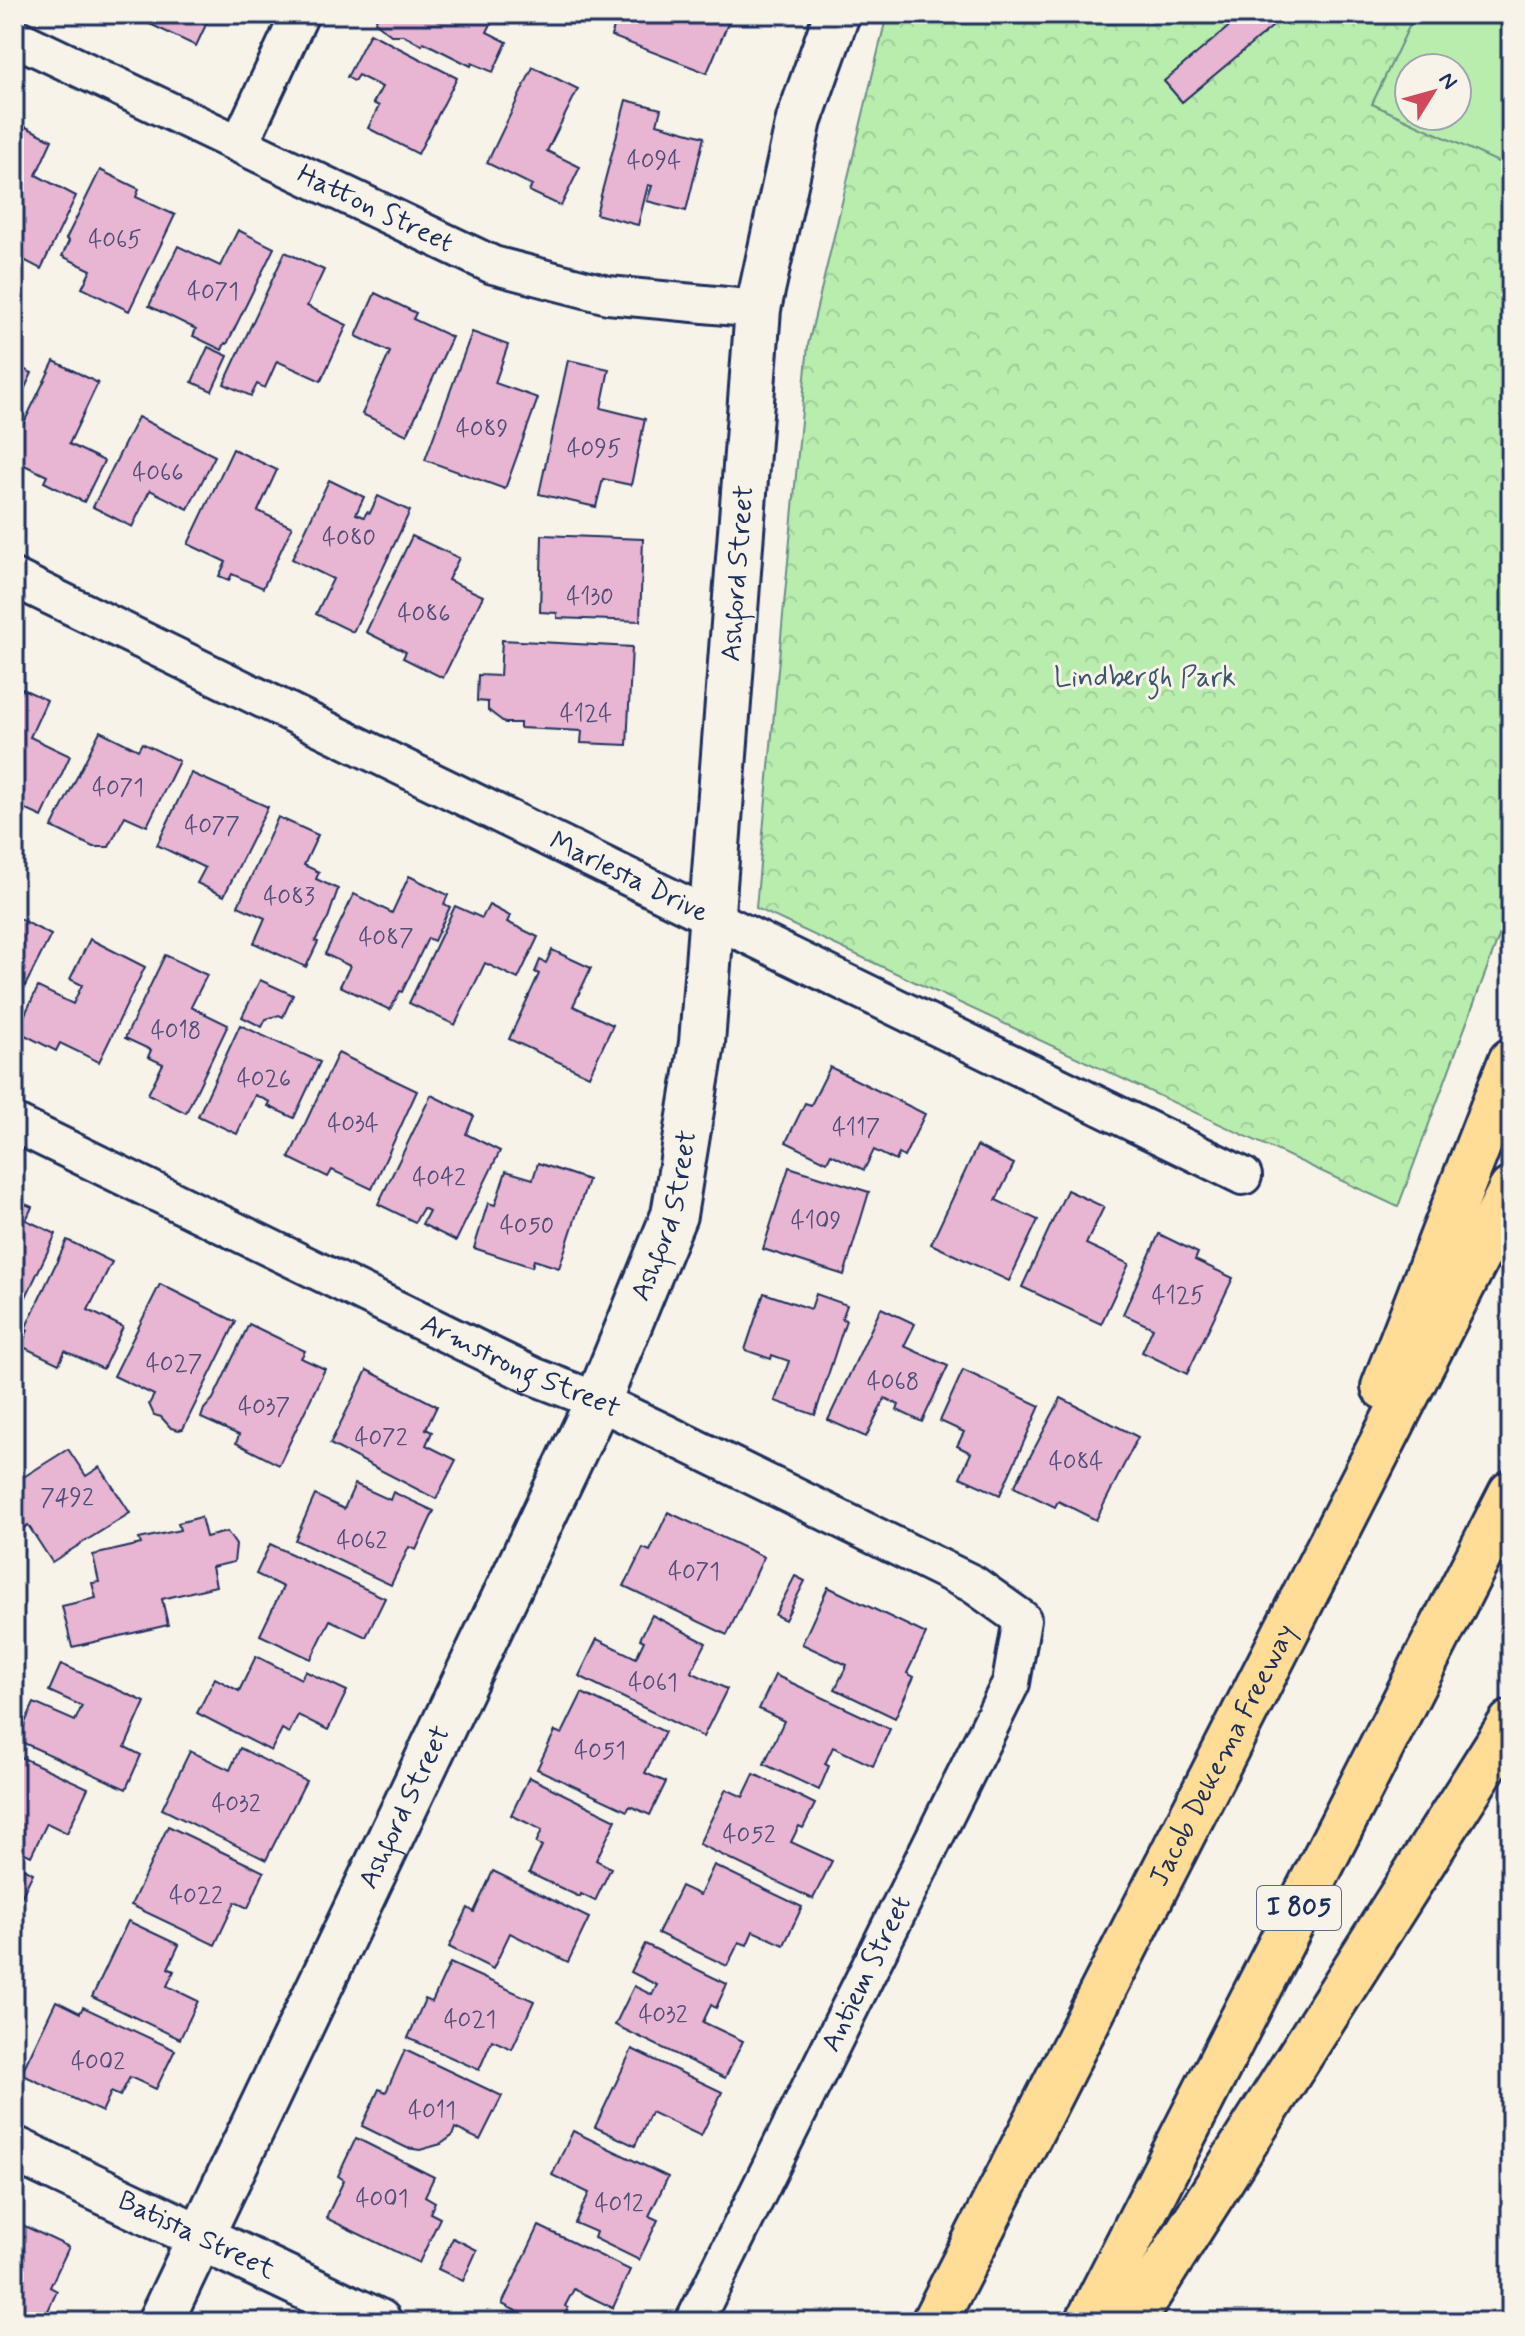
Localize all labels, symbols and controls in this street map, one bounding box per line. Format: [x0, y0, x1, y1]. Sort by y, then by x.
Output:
north arrow [1393, 52, 1473, 132]
text: N [1432, 67, 1463, 95]
house number: 4094 [627, 146, 681, 177]
street label: Hatton Street [291, 156, 459, 262]
house number: 4065 [88, 225, 142, 256]
house number: 4071 [187, 277, 239, 308]
house number: 4089 [456, 414, 508, 445]
house number: 4095 [567, 434, 621, 465]
house number: 4066 [132, 458, 184, 489]
street label: Ashford Street [713, 484, 763, 663]
house number: 4080 [322, 523, 376, 554]
house number: 4130 [566, 582, 614, 613]
house number: 4086 [398, 599, 450, 630]
park label: Lindbergh Park [1054, 660, 1236, 700]
house number: 4124 [560, 699, 612, 730]
house number: 4071 [92, 773, 144, 804]
house number: 4077 [184, 811, 240, 842]
street label: Marlesta Drive [543, 823, 715, 932]
house number: 4083 [263, 882, 315, 913]
house number: 4087 [358, 923, 414, 954]
house number: 4018 [151, 1016, 201, 1047]
house number: 4026 [237, 1064, 291, 1095]
house number: 4034 [327, 1109, 379, 1140]
house number: 4117 [832, 1113, 880, 1144]
street label: Ashford Street [622, 1127, 706, 1307]
house number: 4042 [412, 1163, 466, 1194]
house number: 4109 [791, 1206, 841, 1237]
house number: 4050 [500, 1211, 554, 1242]
house number: 4125 [1152, 1281, 1205, 1312]
street label: Armstrong Street [414, 1306, 626, 1427]
house number: 4027 [146, 1349, 202, 1380]
house number: 4068 [867, 1367, 919, 1398]
house number: 4037 [238, 1392, 290, 1423]
house number: 4072 [355, 1423, 408, 1454]
house number: 4084 [1049, 1447, 1103, 1478]
house number: 7492 [40, 1483, 94, 1514]
house number: 4062 [337, 1526, 388, 1557]
house number: 4071 [668, 1557, 720, 1588]
street label: Jacob Dekema Freeway [1141, 1618, 1305, 1893]
house number: 4061 [628, 1668, 678, 1699]
street label: Ashford Street [350, 1719, 460, 1895]
house number: 4051 [574, 1736, 626, 1767]
house number: 4032 [211, 1789, 261, 1820]
house number: 4052 [723, 1820, 776, 1851]
house number: 4022 [169, 1881, 223, 1912]
road number: I 805 [1257, 1886, 1341, 1930]
street label: Antiem Street [813, 1890, 921, 2058]
house number: 4032 [638, 2000, 688, 2031]
house number: 4021 [444, 2005, 496, 2036]
house number: 4002 [71, 2047, 125, 2078]
house number: 4011 [408, 2096, 456, 2127]
street label: Batista Street [112, 2182, 282, 2289]
house number: 4001 [356, 2184, 408, 2215]
house number: 4012 [595, 2189, 644, 2220]

